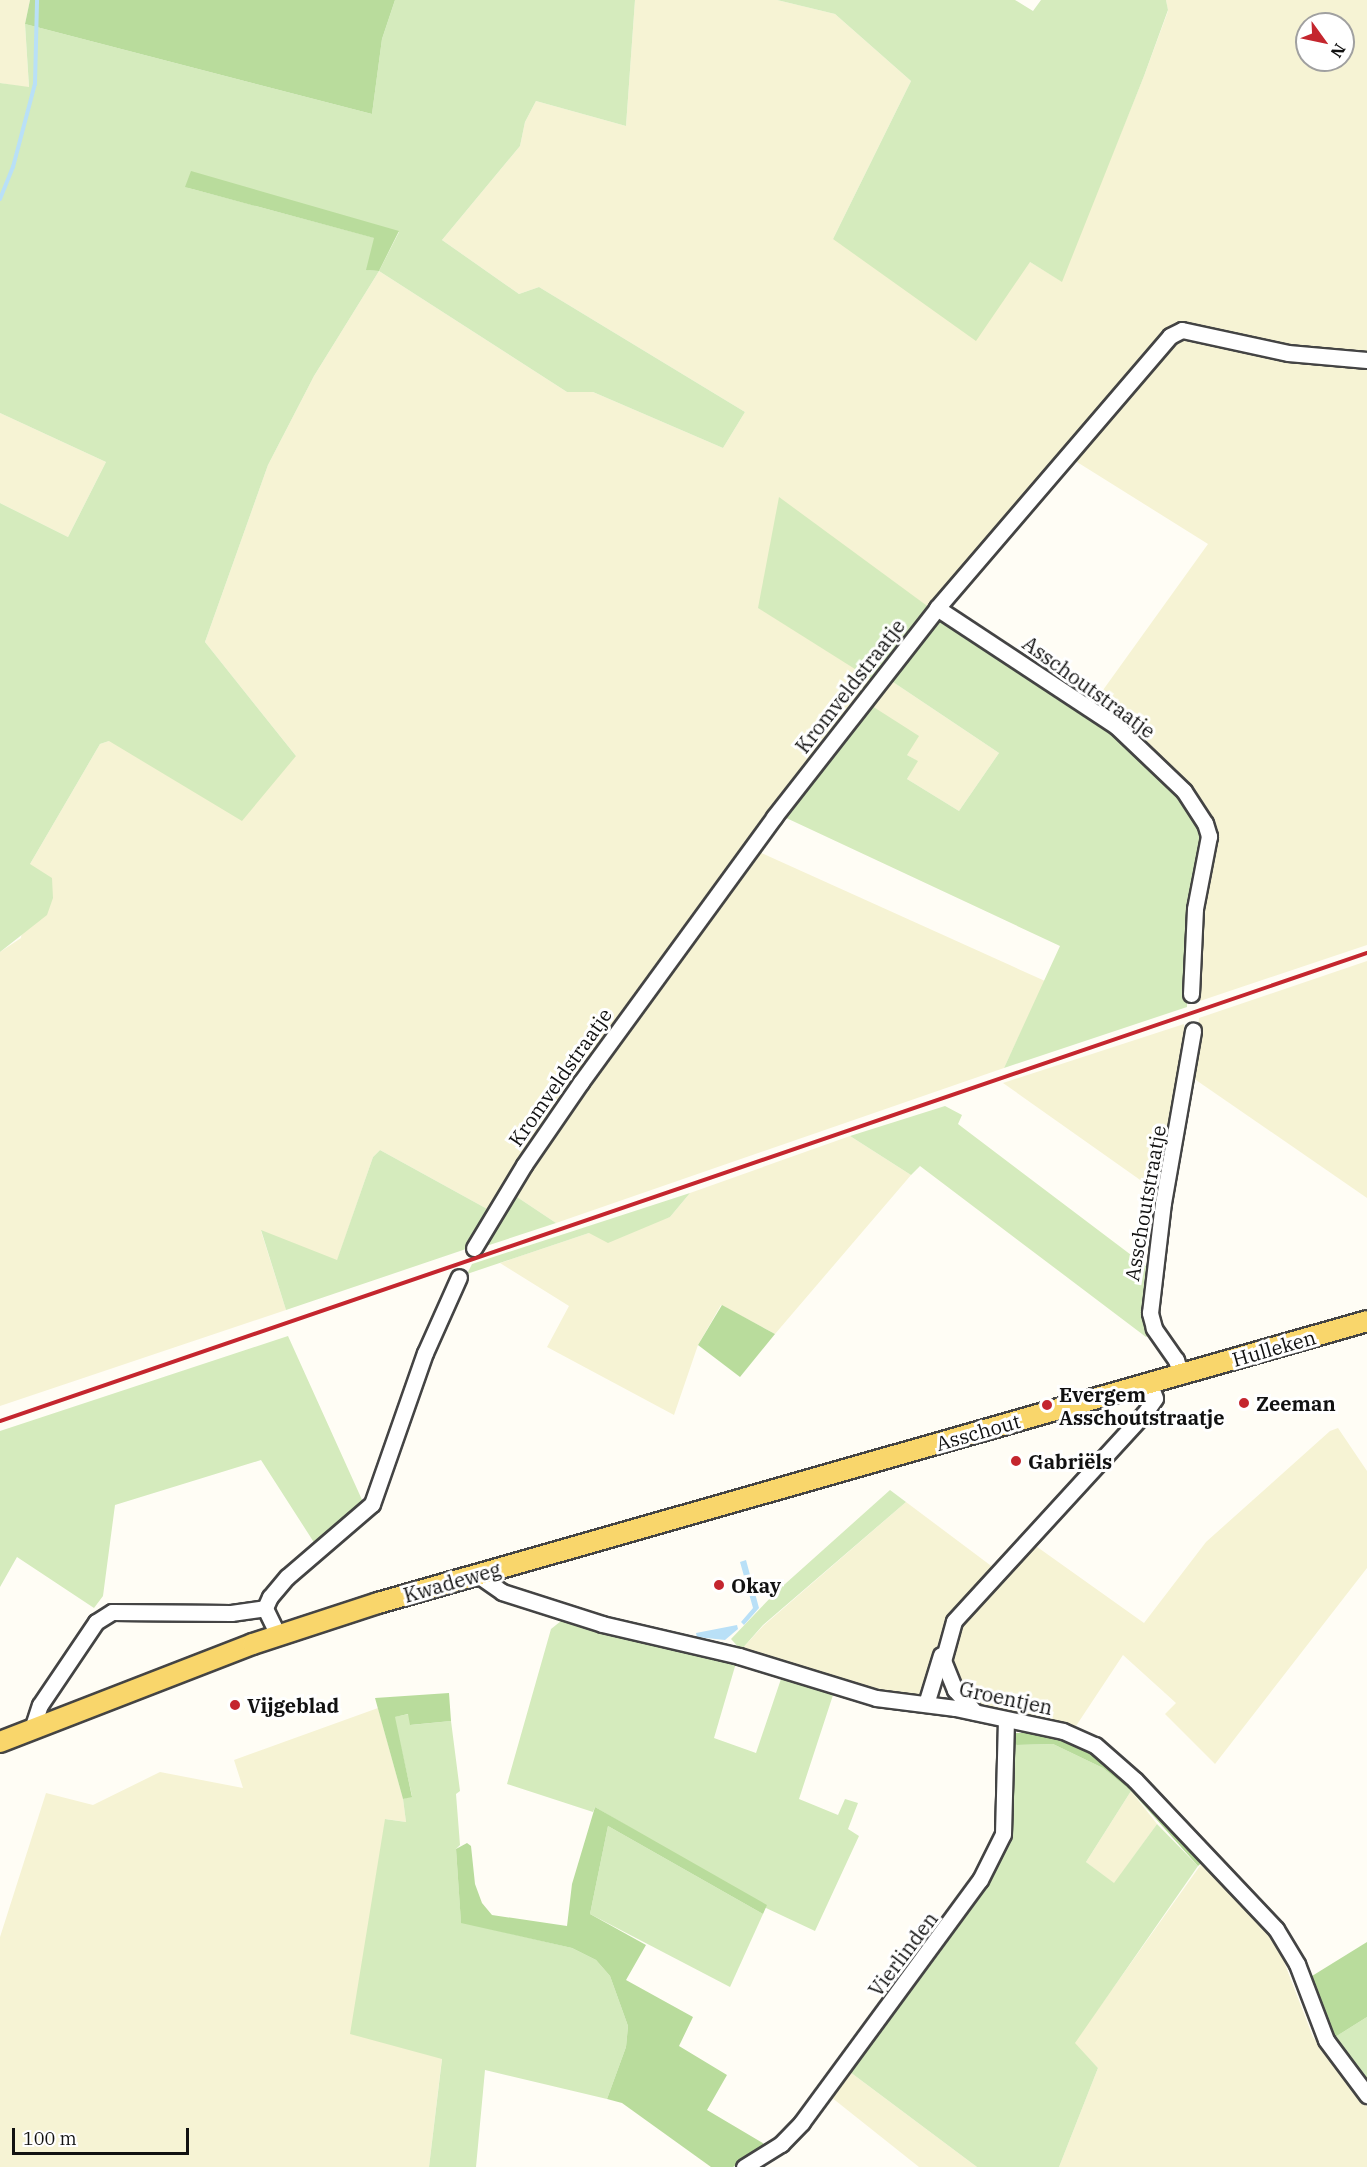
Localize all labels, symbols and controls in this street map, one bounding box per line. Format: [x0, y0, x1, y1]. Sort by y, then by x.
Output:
north arrow [1295, 12, 1355, 72]
text: N [1327, 40, 1350, 61]
street label: Kromveldstraatje [790, 614, 910, 758]
street label: Asschoutstraatje [1018, 631, 1160, 743]
street label: Kromveldstraatje [503, 1003, 617, 1151]
street label: Asschoutstraatje [1119, 1123, 1171, 1283]
street label: Hulleken [1229, 1325, 1319, 1371]
place label: Evergem Asschoutstraatje [1059, 1382, 1225, 1429]
place label: Zeeman [1256, 1391, 1336, 1415]
marker: Zeeman [1237, 1396, 1251, 1410]
marker: Evergem Asschoutstraatje [1040, 1398, 1054, 1412]
street label: Asschout [933, 1409, 1023, 1455]
place label: Gabriëls [1028, 1449, 1112, 1473]
marker: Gabriëls [1009, 1454, 1023, 1468]
street label: Kwadeweg [401, 1557, 503, 1607]
place label: Okay [731, 1573, 781, 1597]
marker: Okay [712, 1578, 726, 1592]
street label: Groentjen [957, 1676, 1055, 1720]
place label: Vijgeblad [247, 1693, 339, 1717]
marker: Vijgeblad [228, 1698, 242, 1712]
street label: Vierlinden [863, 1907, 943, 2001]
scale bar [15, 2116, 192, 2154]
text: 100 m [23, 2127, 77, 2150]

